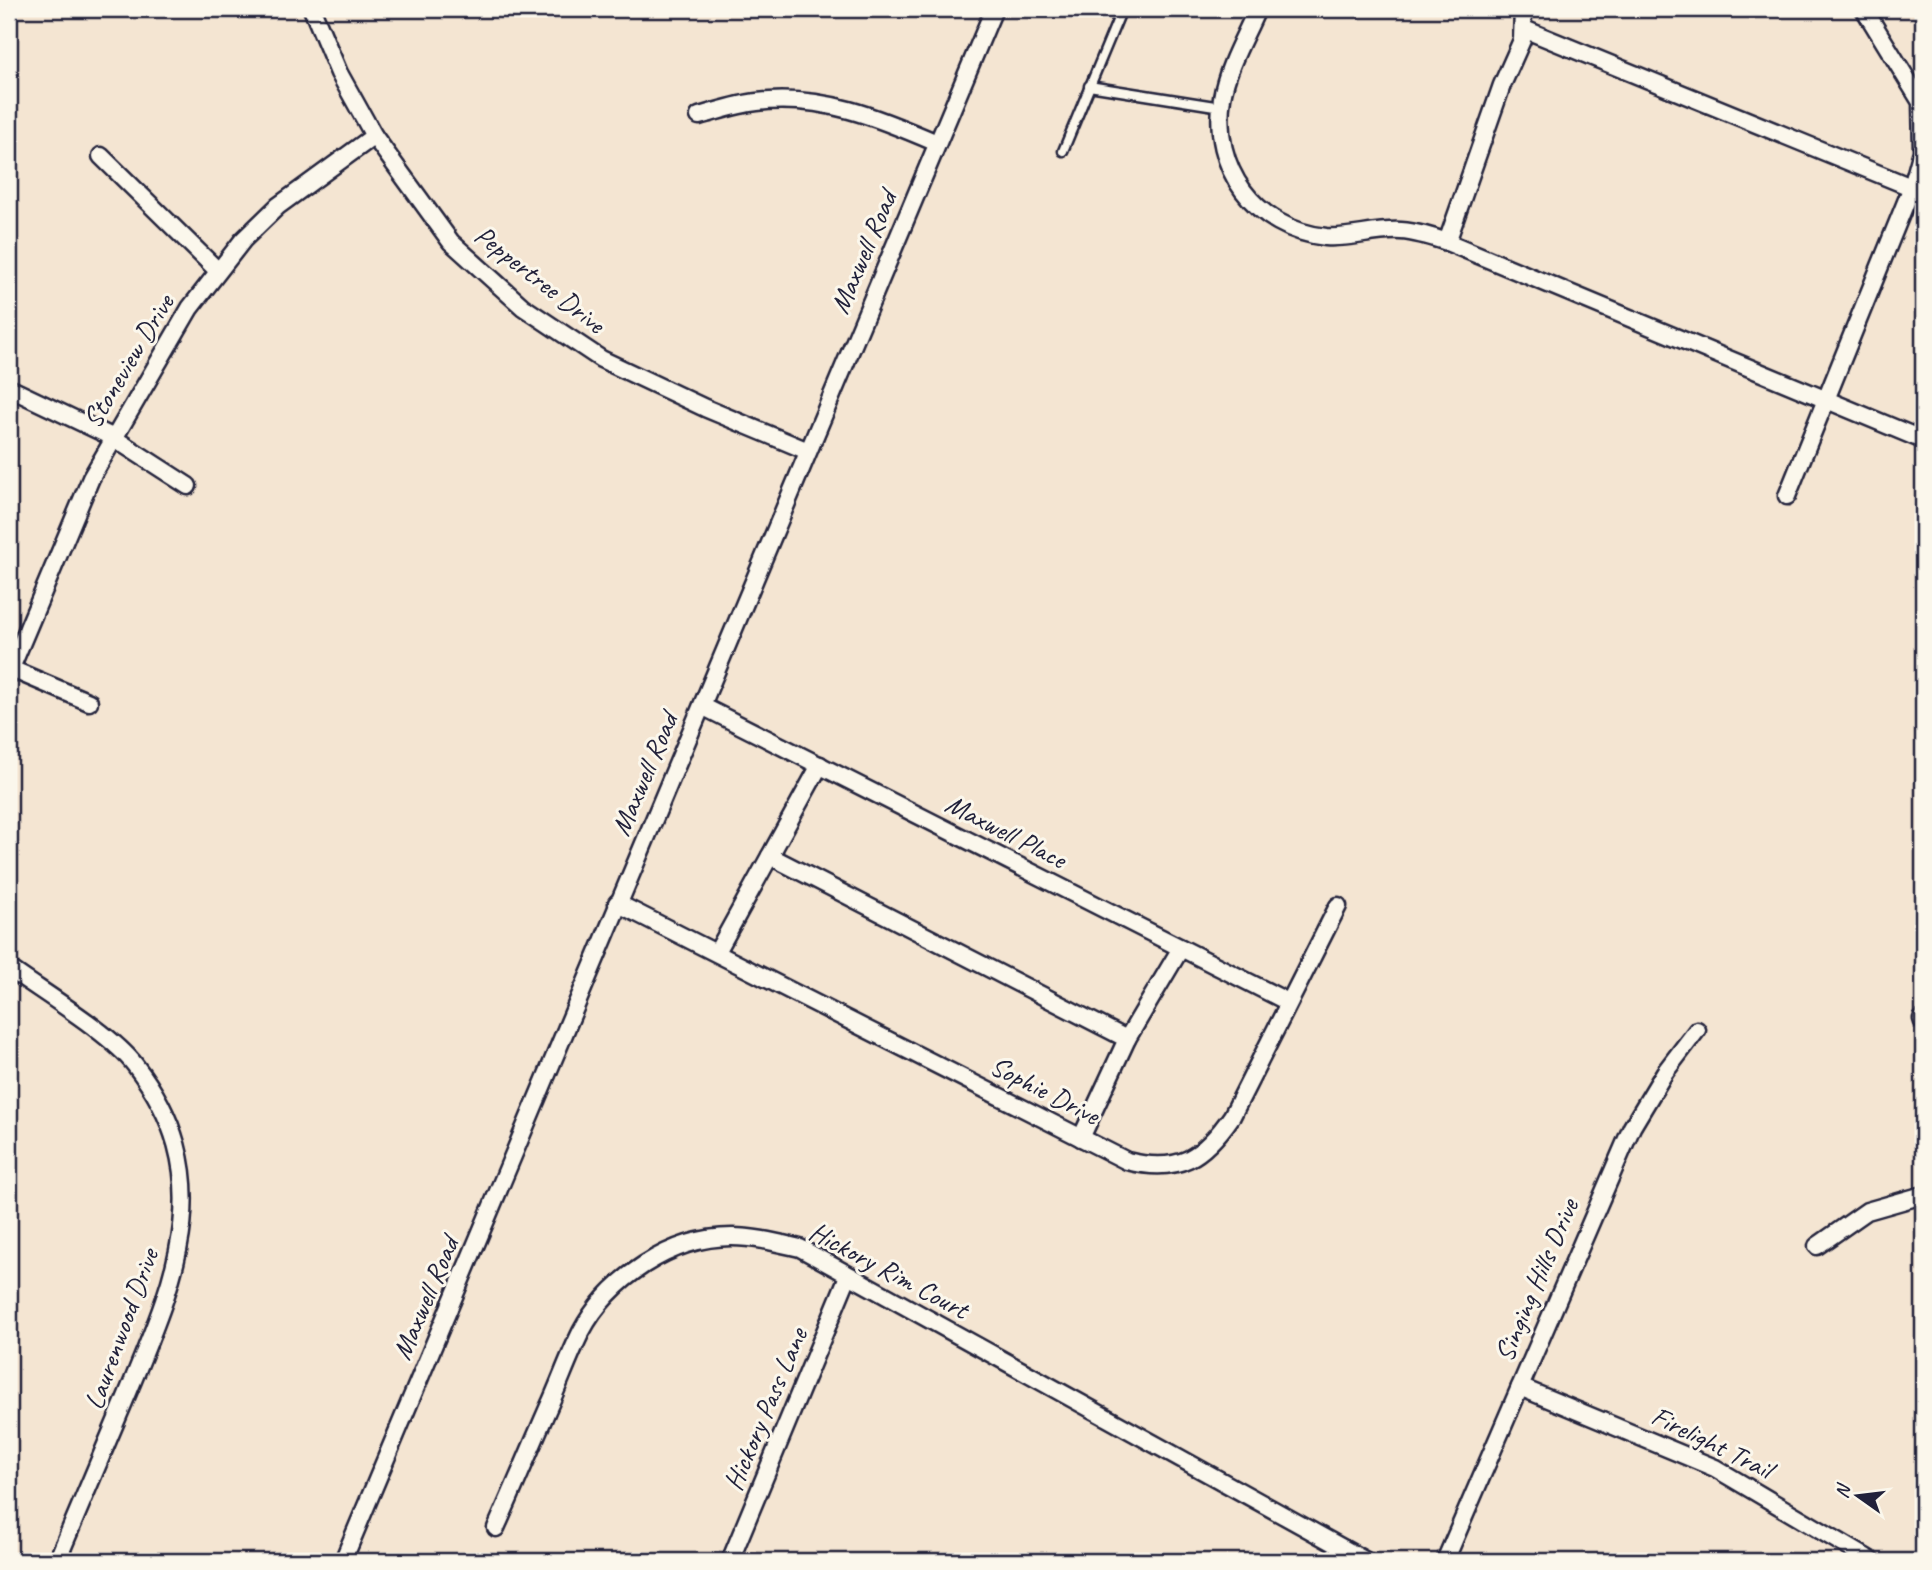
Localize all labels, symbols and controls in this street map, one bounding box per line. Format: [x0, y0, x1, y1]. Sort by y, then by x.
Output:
street label: Maxwell Road [822, 182, 906, 319]
street label: Peppertree Drive [468, 217, 614, 342]
street label: Stoneview Drive [74, 286, 183, 434]
street label: Maxwell Road [603, 704, 687, 841]
street label: Maxwell Place [940, 786, 1074, 877]
street label: Sophie Drive [985, 1048, 1107, 1133]
street label: Singing Hills Drive [1486, 1192, 1587, 1367]
street label: Hickory Rim Court [804, 1213, 977, 1328]
street label: Maxwell Road [384, 1228, 468, 1365]
street label: Laurenwood Drive [76, 1242, 167, 1414]
street label: Hickory Pass Lane [715, 1321, 816, 1495]
street label: Firelight Trail [1646, 1398, 1783, 1489]
north arrow [1824, 1462, 1894, 1532]
text: N [1829, 1480, 1856, 1501]

